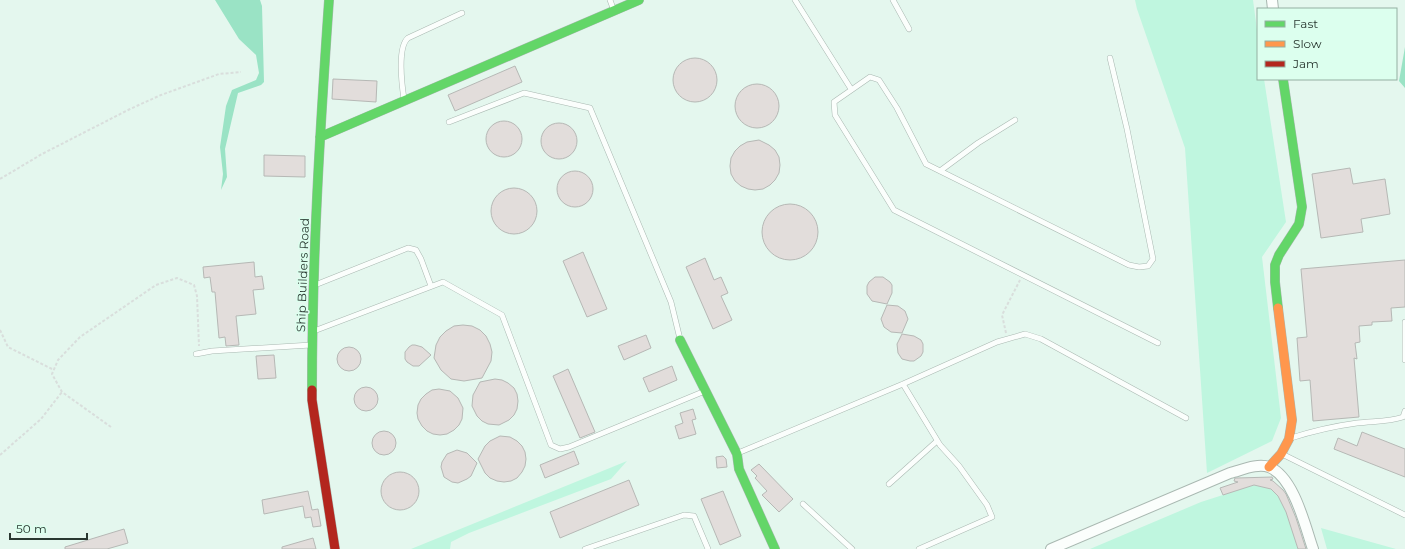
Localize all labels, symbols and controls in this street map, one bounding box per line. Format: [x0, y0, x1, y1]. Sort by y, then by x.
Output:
legend [1257, 8, 1397, 80]
text: Fast [1293, 16, 1318, 31]
text: Slow [1293, 36, 1322, 51]
text: Jam [1292, 56, 1319, 71]
street label: Ship Builders Road [293, 218, 312, 332]
scale bar [10, 515, 87, 541]
text: 50 m [16, 521, 47, 536]

